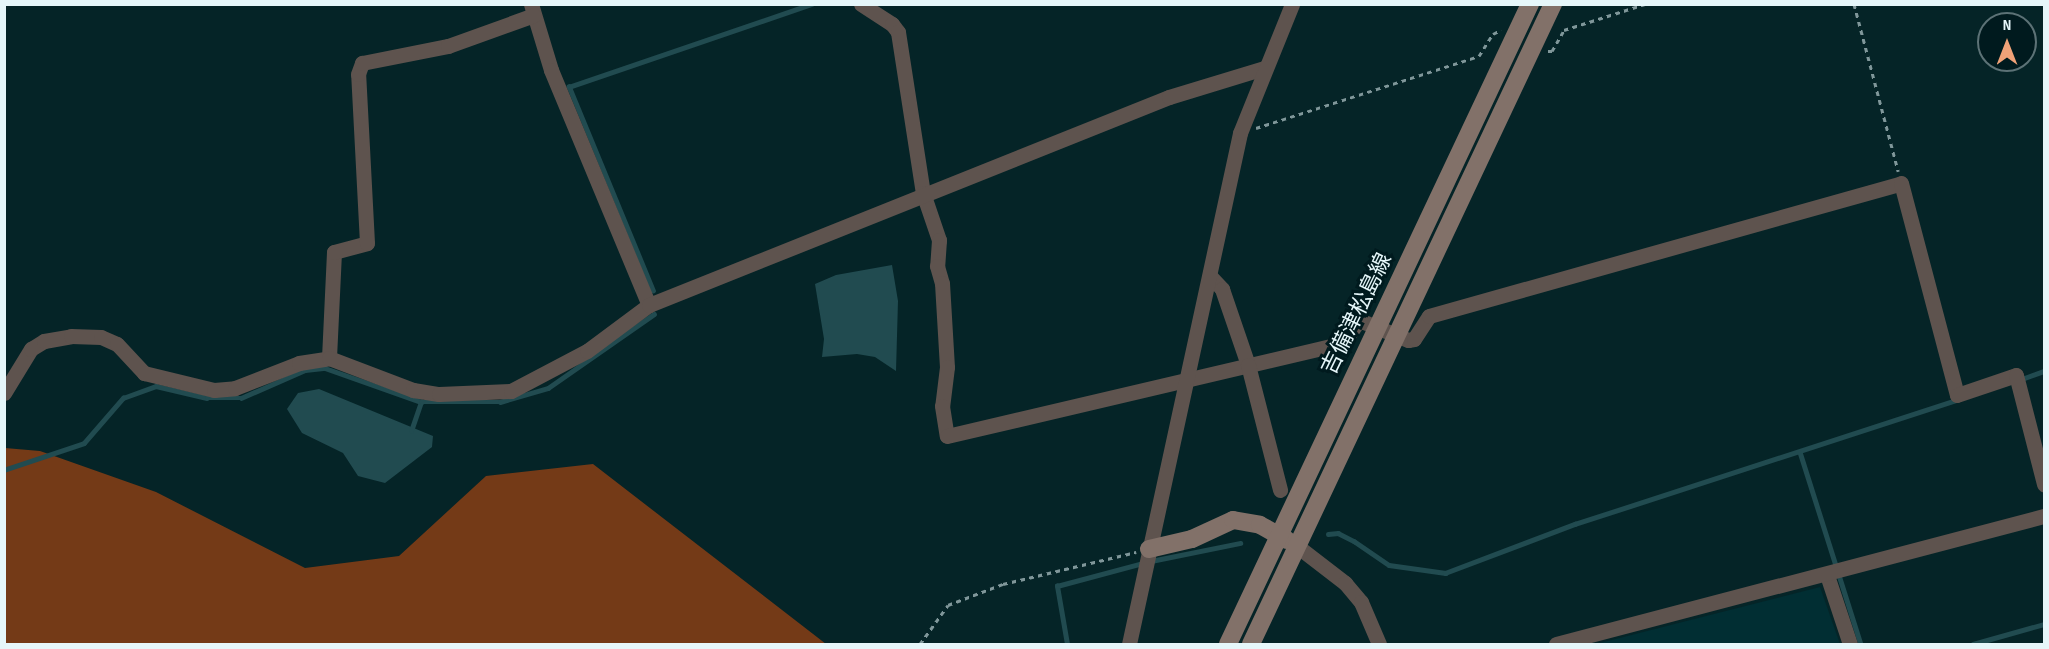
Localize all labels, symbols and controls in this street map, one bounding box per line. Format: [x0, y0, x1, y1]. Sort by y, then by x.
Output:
north arrow [1977, 12, 2037, 72]
text: N [2003, 16, 2011, 35]
street label: 吉備津松島線 [1316, 249, 1398, 379]

